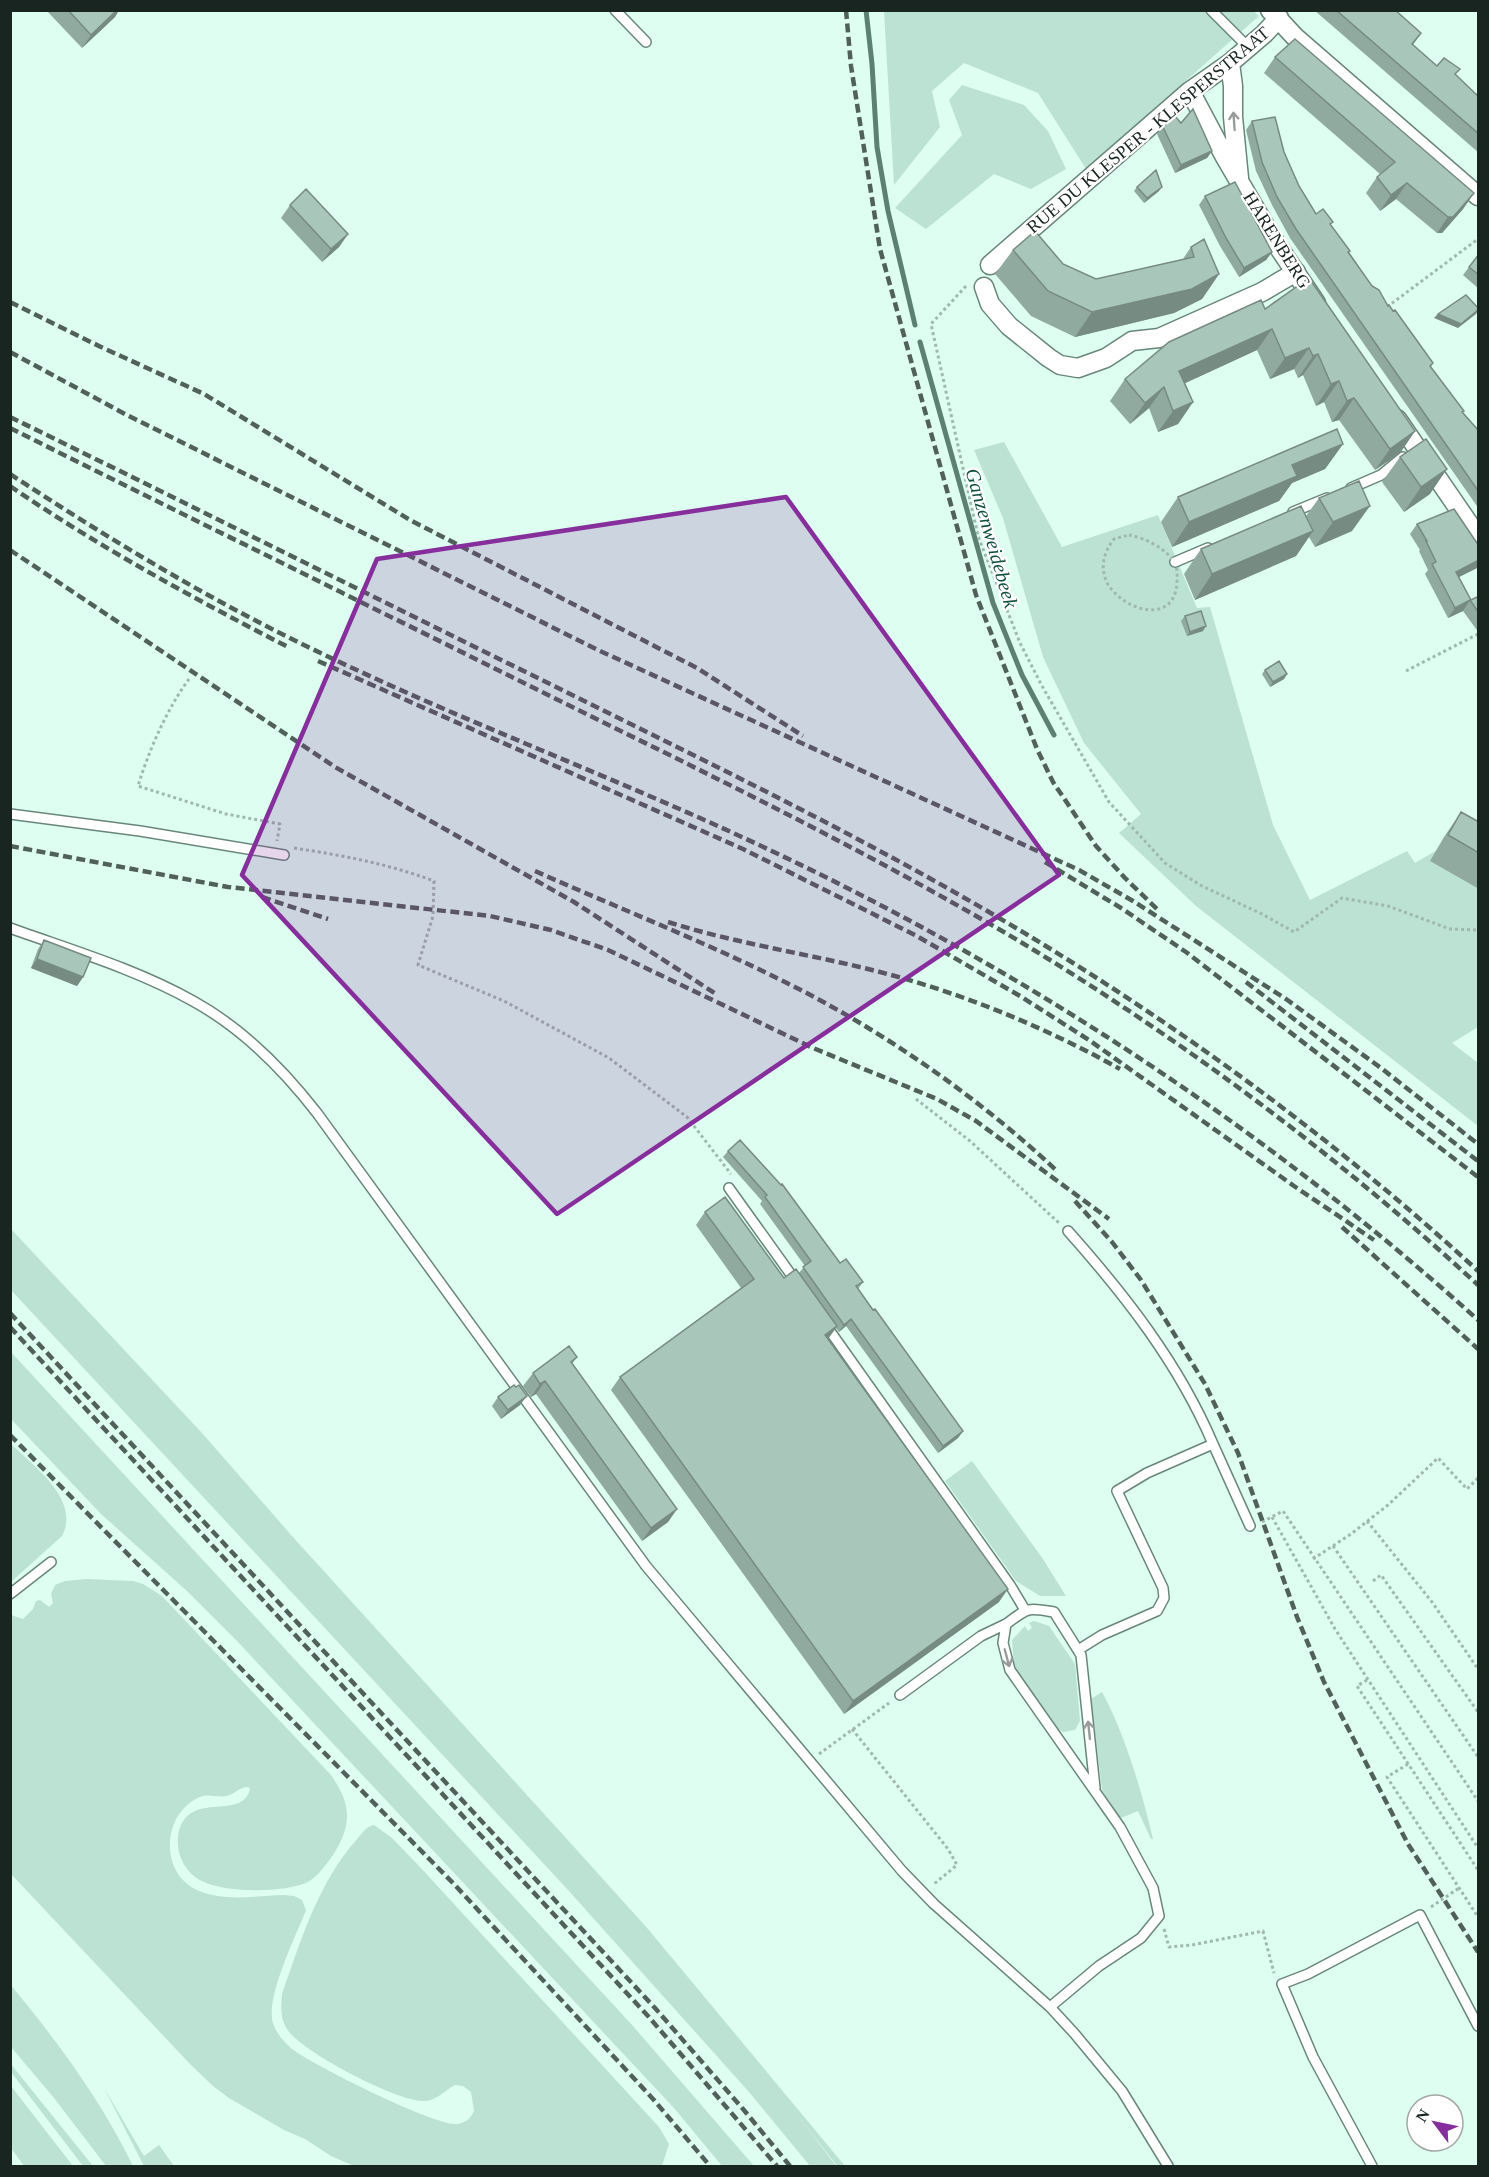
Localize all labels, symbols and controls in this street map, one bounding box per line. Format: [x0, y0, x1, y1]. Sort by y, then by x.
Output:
street label: RUE DU KLESPER - KLESPERSTRAAT [1023, 23, 1273, 237]
one-way arrow [1228, 112, 1239, 132]
street label: HARENBERG [1239, 188, 1315, 292]
water label: Ganzenweidebeek [962, 466, 1023, 612]
one-way arrow [1001, 1648, 1013, 1667]
one-way arrow [1083, 1720, 1094, 1740]
north arrow [1405, 2093, 1465, 2153]
text: N [1412, 2106, 1433, 2125]

